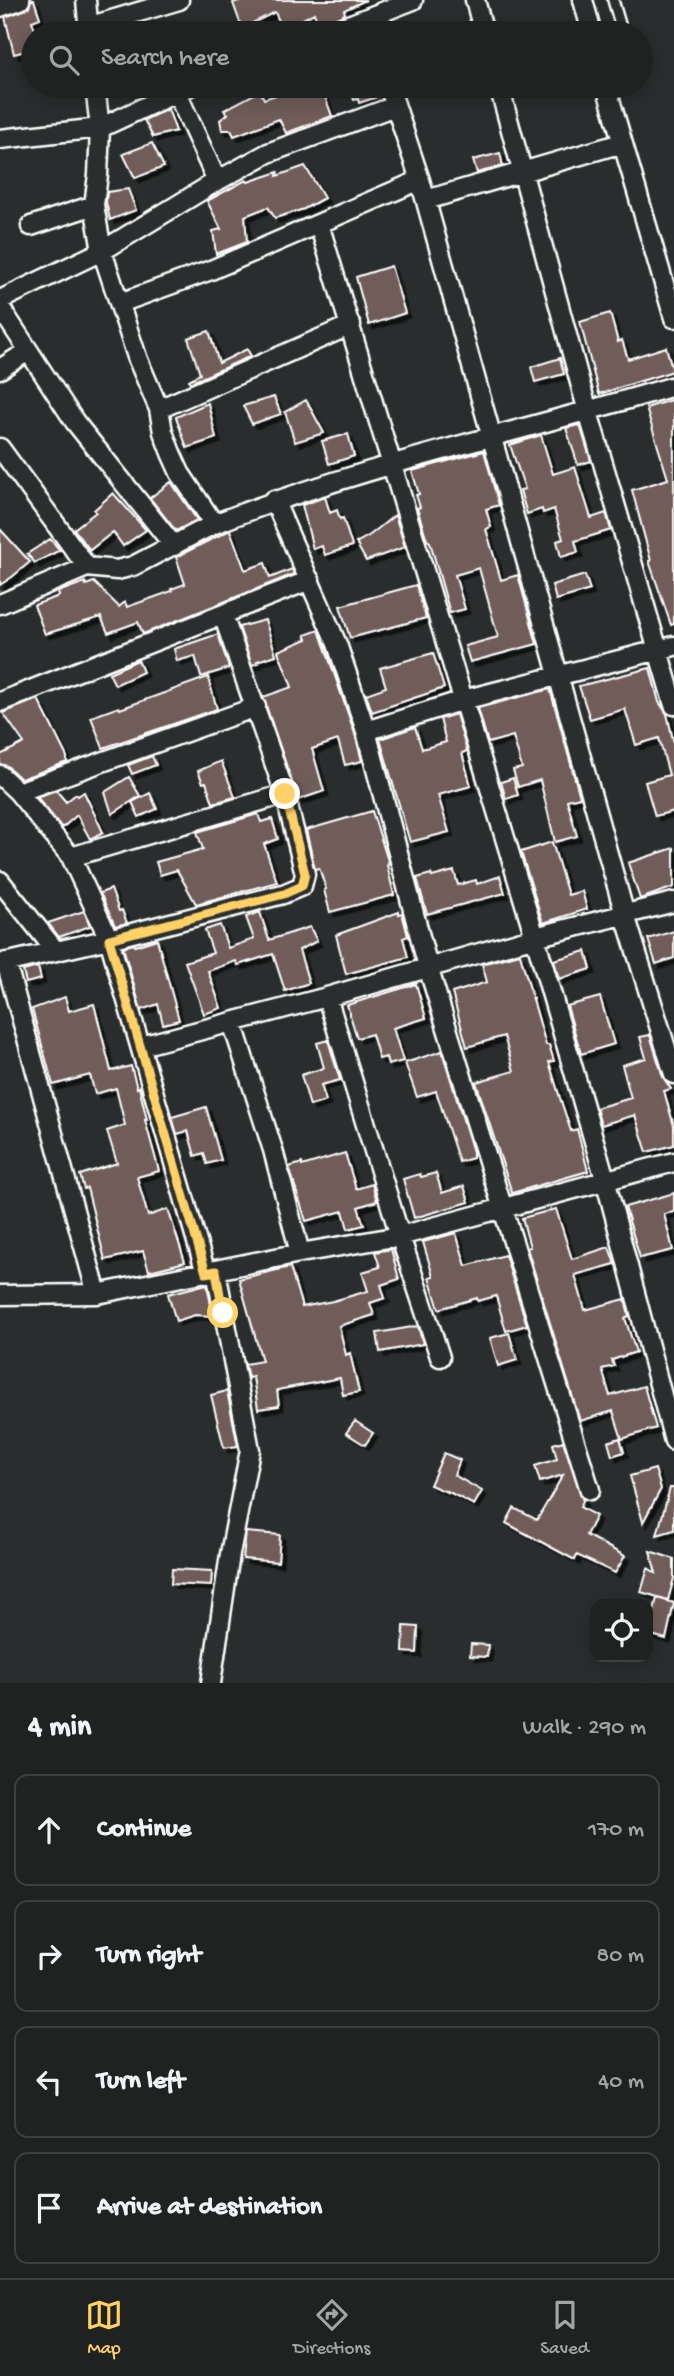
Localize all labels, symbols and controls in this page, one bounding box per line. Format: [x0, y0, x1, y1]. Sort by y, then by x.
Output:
search box [21, 21, 653, 98]
icon: search [45, 41, 83, 79]
text: Search here [101, 44, 229, 75]
route end [269, 778, 300, 809]
route start [207, 1297, 238, 1328]
map controls [590, 1599, 653, 1662]
button: locate [590, 1599, 653, 1662]
text: 4 min [28, 1711, 91, 1746]
text: Walk · 290 m [523, 1715, 646, 1742]
icon: ahead [30, 1811, 68, 1849]
text: Continue [97, 1815, 191, 1846]
text: 170 m [588, 1817, 644, 1844]
icon: right [30, 1937, 68, 1975]
text: Turn right [97, 1941, 201, 1972]
text: 80 m [597, 1943, 644, 1970]
icon: left [30, 2063, 68, 2101]
text: Turn left [97, 2067, 185, 2098]
text: 40 m [598, 2069, 644, 2096]
icon: arrive [30, 2189, 68, 2227]
text: Arrive at destination [97, 2193, 322, 2224]
tab: Map [85, 2296, 123, 2361]
tab: Directions [293, 2296, 370, 2361]
tab: Saved [540, 2296, 589, 2361]

